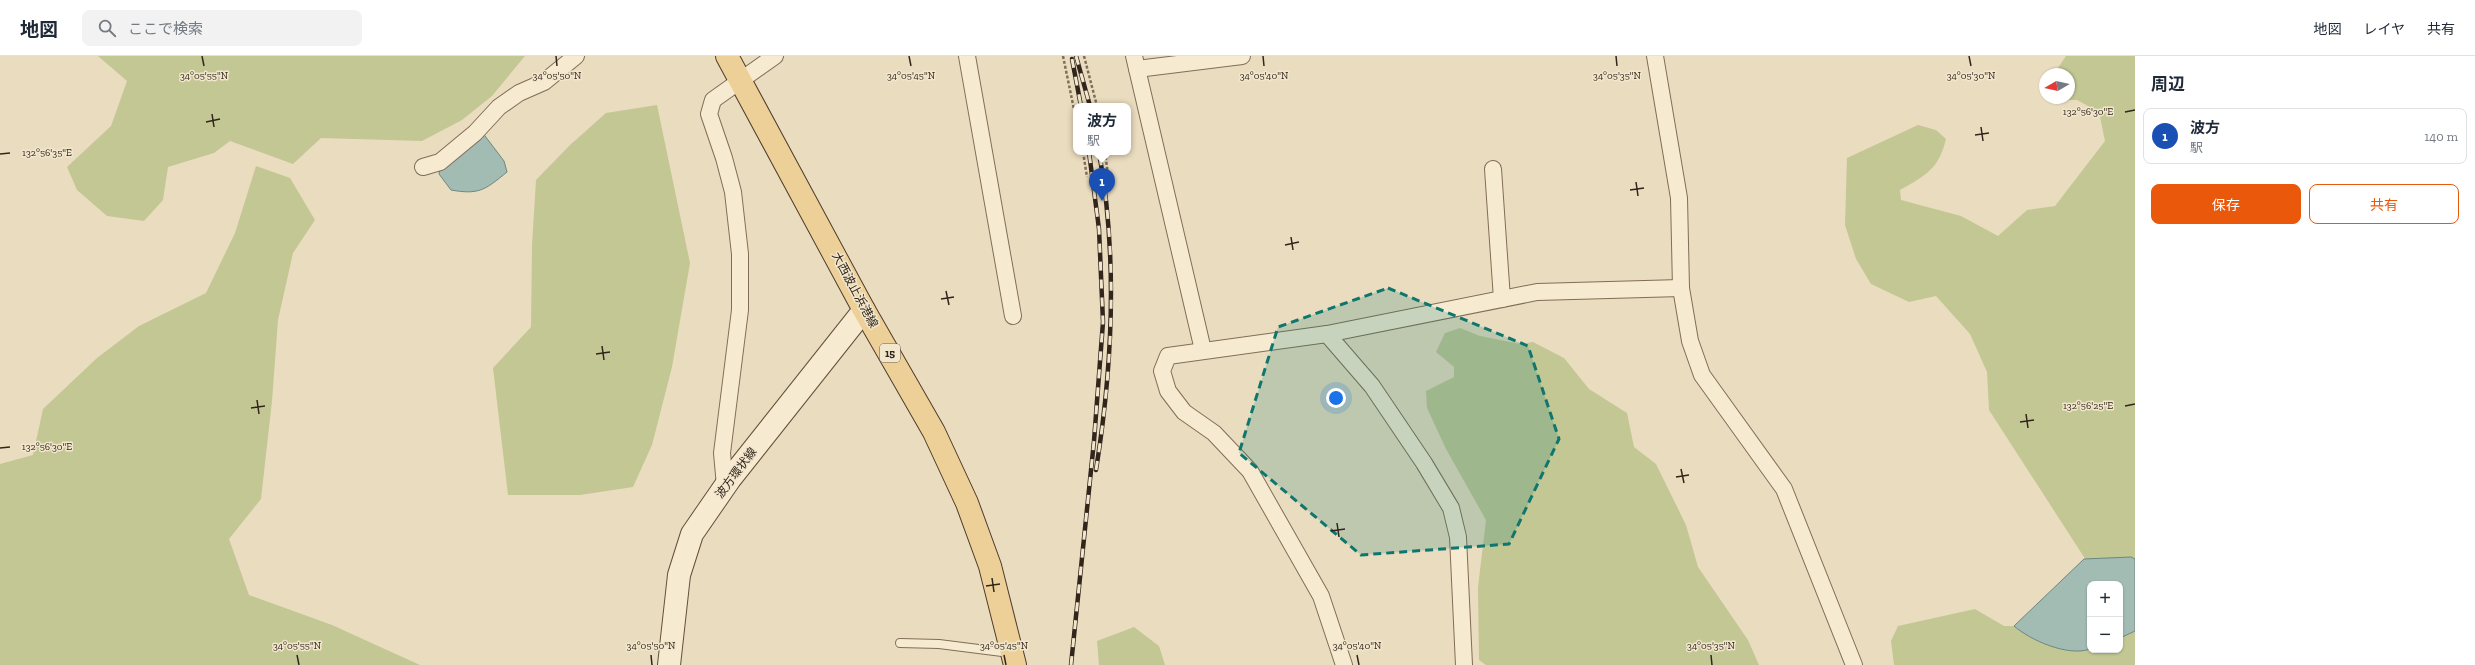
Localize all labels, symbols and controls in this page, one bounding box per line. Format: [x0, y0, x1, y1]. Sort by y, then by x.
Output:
search box [82, 10, 362, 46]
icon: search [96, 17, 118, 39]
text: 地図 [20, 18, 58, 41]
text: ここで検索 [128, 20, 203, 38]
text: 地図 [2313, 21, 2341, 38]
text: レイヤ [2363, 21, 2405, 38]
text: 共有 [2427, 21, 2455, 38]
north arrow [2039, 68, 2075, 104]
text: 34°05'55"N [180, 70, 229, 82]
text: 34°05'50"N [533, 70, 582, 82]
text: 34°05'45"N [887, 70, 936, 82]
text: 34°05'40"N [1240, 70, 1289, 82]
text: 34°05'35"N [1593, 70, 1642, 82]
text: 34°05'30"N [1947, 70, 1996, 82]
text: 周辺 [2151, 74, 2185, 94]
popup [1073, 103, 1131, 155]
text: 132°56'30"E [2063, 106, 2113, 118]
text: 波方 [1087, 112, 1117, 130]
text: 波方 [2190, 119, 2220, 137]
text: 1 [2162, 129, 2168, 144]
text: 140 m [2424, 129, 2458, 144]
text: 駅 [1087, 133, 1100, 148]
text: 駅 [2190, 140, 2203, 155]
text: 132°56'35"E [22, 147, 72, 159]
pin: 1 [1089, 168, 1115, 201]
button: 保存 [2151, 184, 2301, 224]
button: 共有 [2309, 184, 2459, 224]
street label: 大西波止浜港線 [829, 250, 881, 330]
road number: 15 [880, 344, 900, 362]
your location [1326, 388, 1346, 408]
text: 132°56'25"E [2063, 400, 2113, 412]
text: 132°56'30"E [22, 441, 72, 453]
street label: 波方環状線 [712, 445, 760, 501]
map controls [2087, 581, 2123, 653]
button: + [2087, 581, 2123, 617]
button: − [2087, 617, 2123, 653]
text: 34°05'55"N [273, 640, 322, 652]
text: 34°05'50"N [627, 640, 676, 652]
text: 34°05'45"N [980, 640, 1029, 652]
text: 34°05'40"N [1333, 640, 1382, 652]
text: 34°05'35"N [1687, 640, 1736, 652]

